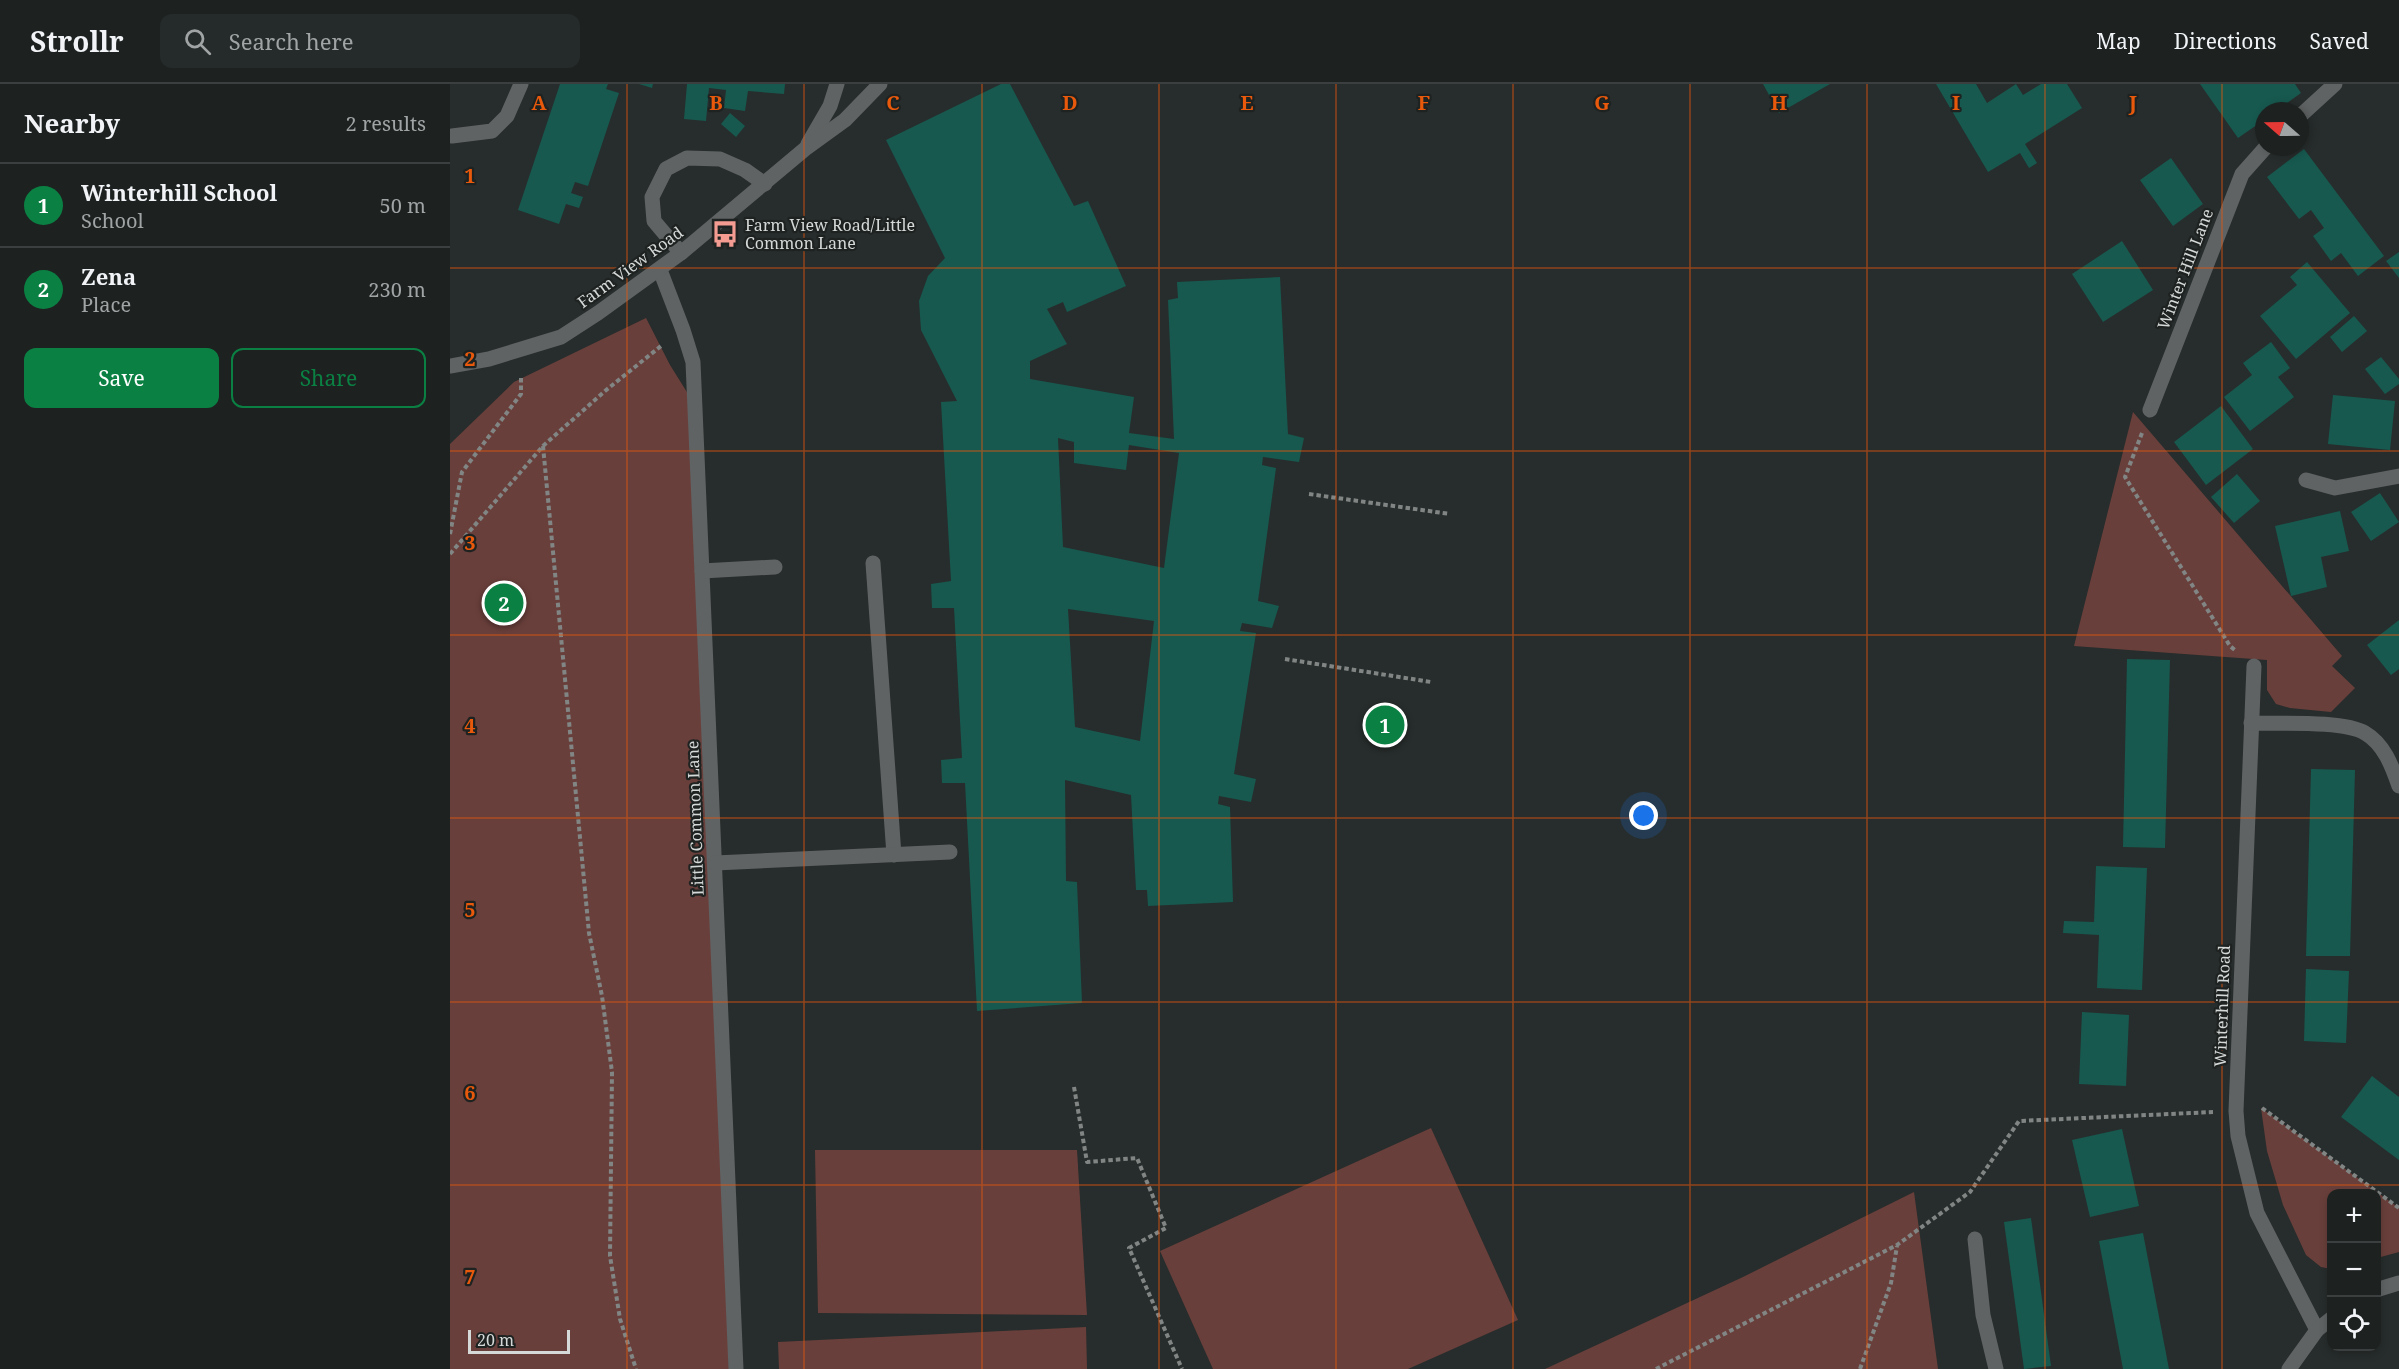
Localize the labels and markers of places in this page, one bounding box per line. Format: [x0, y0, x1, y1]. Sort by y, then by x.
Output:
place label: Farm View Road/Little Common Lane [745, 214, 915, 254]
bus stop icon: Farm View Road/Little Common Lane [710, 219, 740, 249]
pin: 2 [484, 580, 524, 626]
pin: 1 [1366, 702, 1404, 748]

